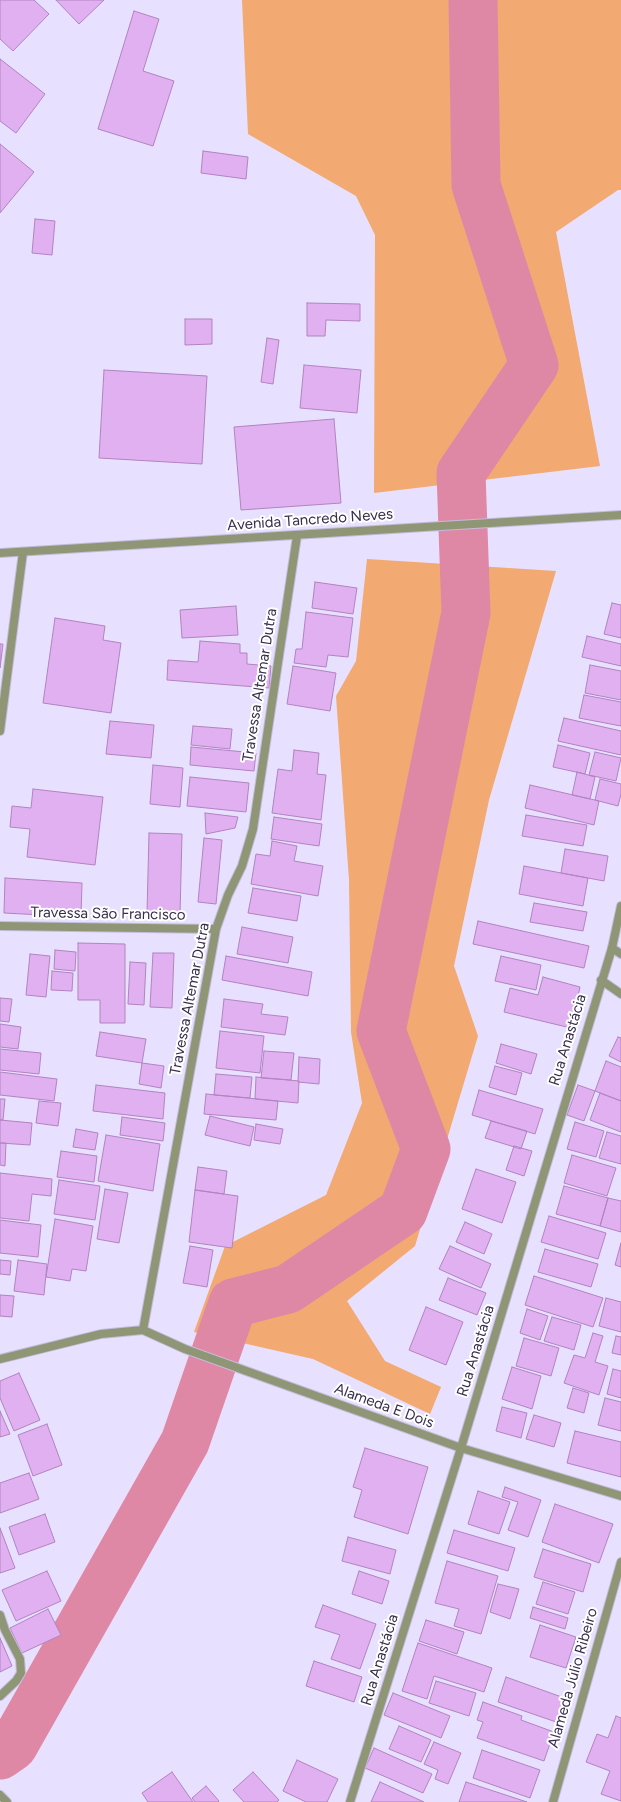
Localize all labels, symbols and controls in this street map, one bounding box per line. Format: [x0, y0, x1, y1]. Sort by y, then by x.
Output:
street label: Avenida Tancredo Neves [227, 505, 393, 535]
street label: Travessa Altemar Dutra [239, 607, 281, 763]
street label: Travessa São Francisco [30, 904, 186, 924]
street label: Travessa Altemar Dutra [166, 921, 214, 1077]
street label: Rua Anastácia [546, 992, 590, 1088]
street label: Rua Anastácia [454, 1303, 498, 1399]
street label: Alameda E Dois [332, 1380, 436, 1432]
street label: Alameda Júlio Ribeiro [544, 1606, 602, 1750]
street label: Rua Anastácia [358, 1612, 402, 1708]

